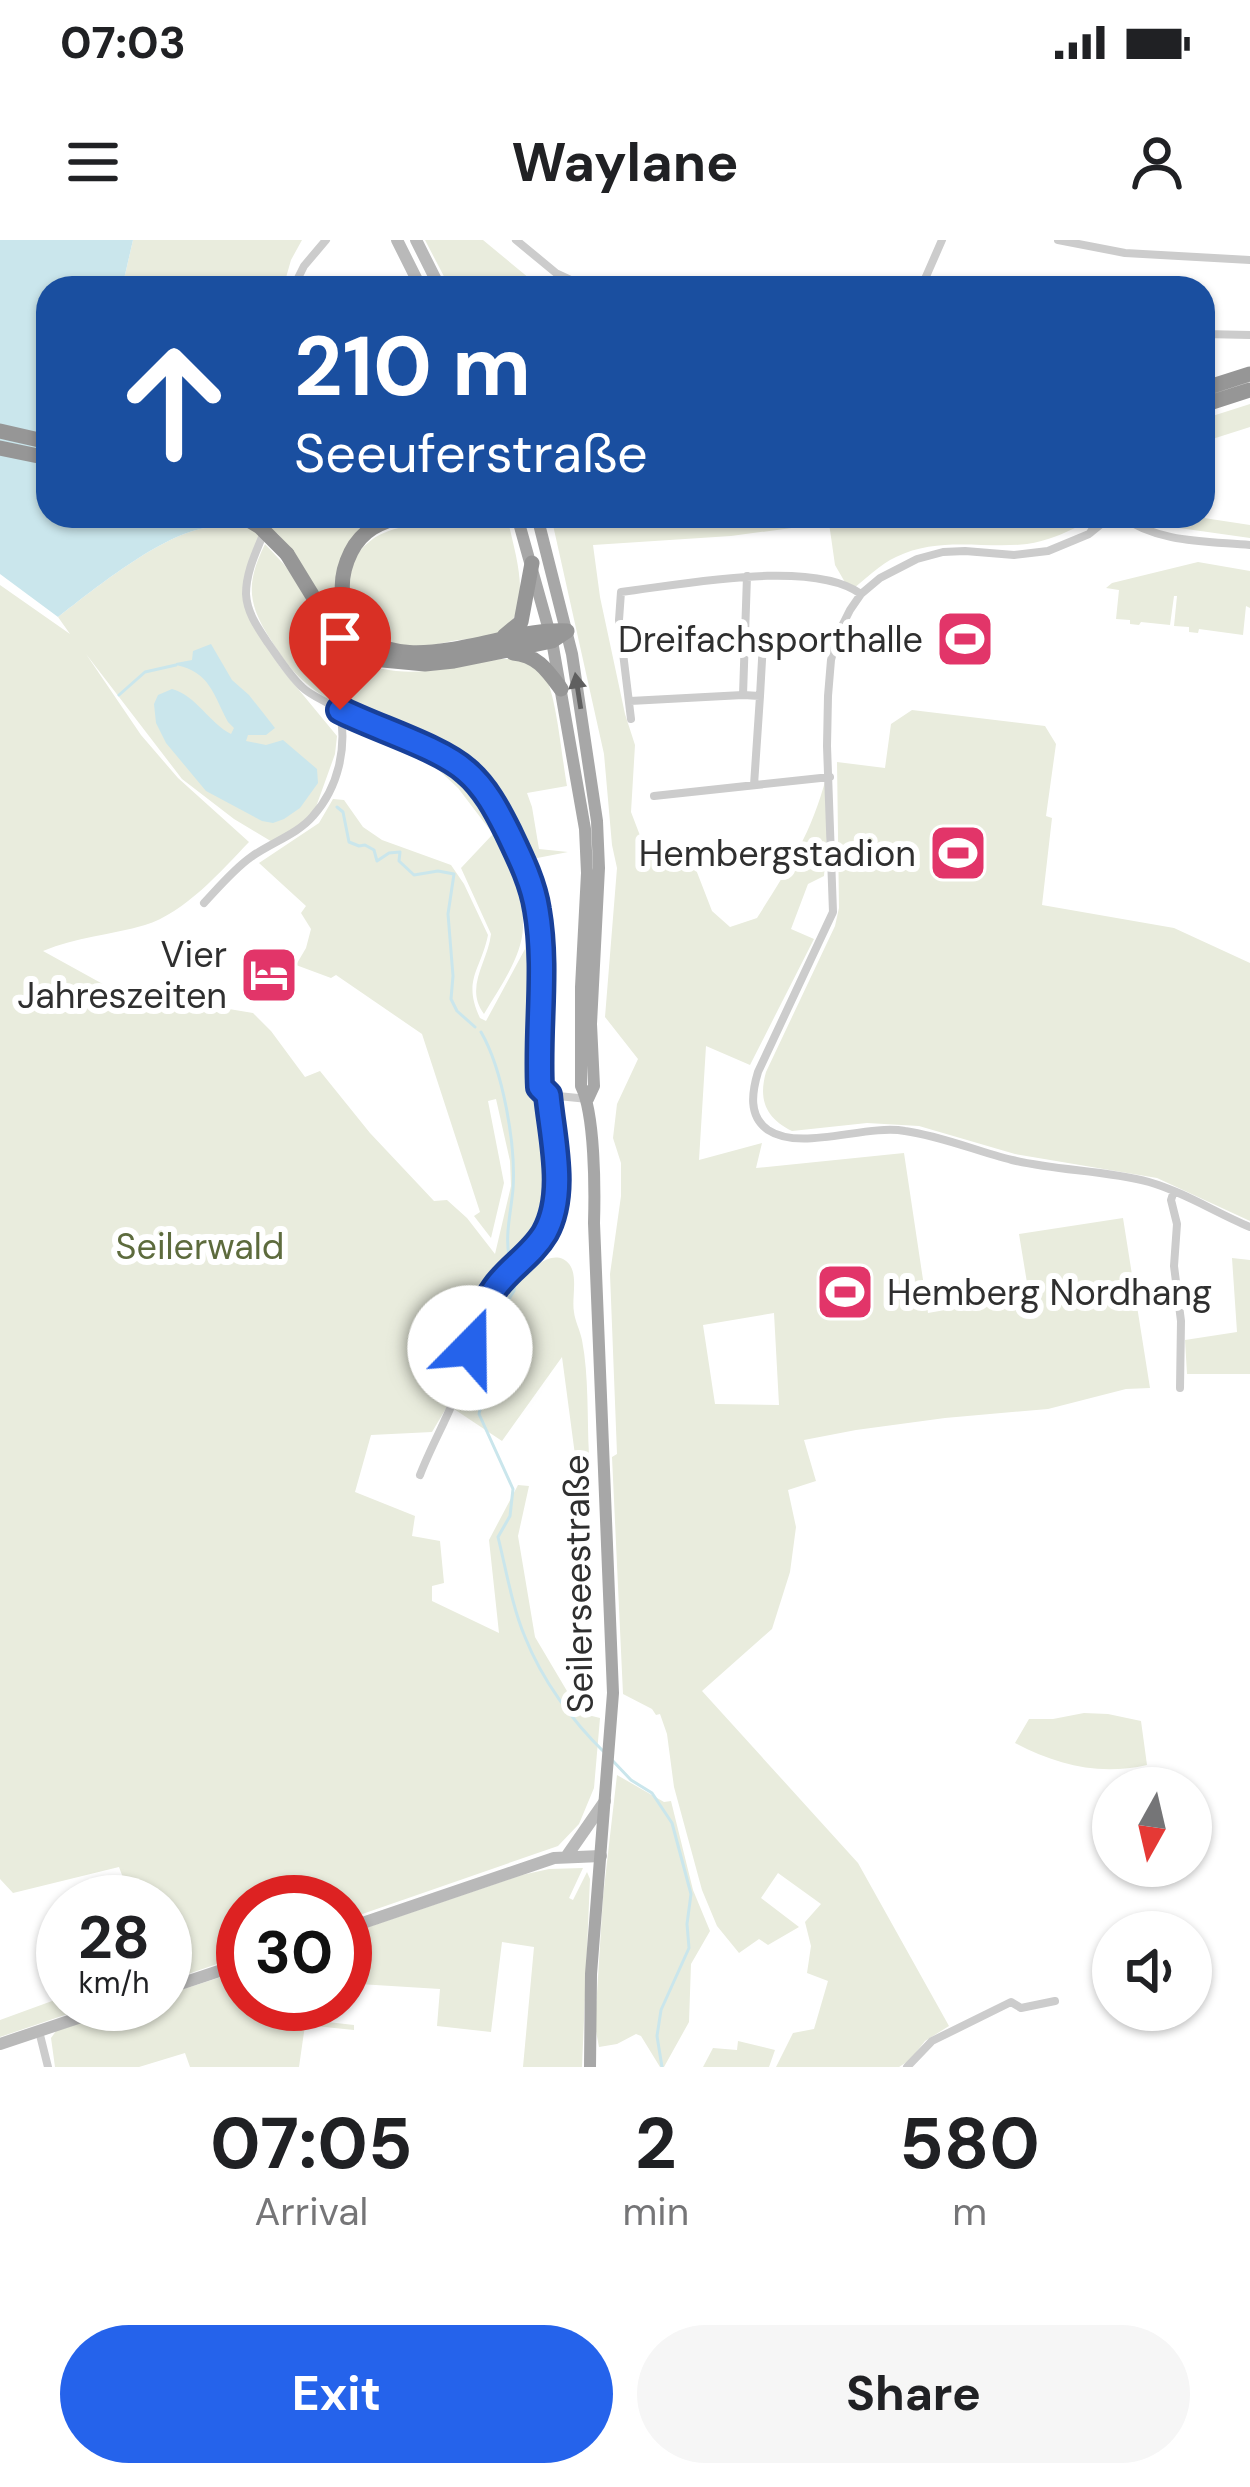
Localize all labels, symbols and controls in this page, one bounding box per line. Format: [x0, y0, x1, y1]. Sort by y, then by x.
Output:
text: 07:03 [60, 13, 186, 72]
text: Waylane [512, 127, 738, 198]
icon: menu [60, 129, 126, 195]
icon: person [1124, 129, 1190, 195]
text: 210 m [294, 312, 531, 421]
icon: ahead [96, 324, 252, 480]
text: Seeuferstraße [294, 418, 648, 489]
pin [289, 587, 391, 710]
icon: arrive [307, 605, 373, 671]
sports icon: Dreifachsporthalle [934, 608, 996, 670]
place label: Dreifachsporthalle [618, 616, 923, 663]
one-way arrow [568, 672, 586, 710]
sports icon: Hembergstadion [927, 822, 989, 884]
place label: Hembergstadion [639, 830, 916, 877]
place label: Vier Jahreszeiten [17, 931, 227, 1019]
hotel icon: Vier Jahreszeiten [238, 944, 300, 1006]
park label: Seilerwald [116, 1223, 284, 1270]
sports icon: Hemberg Nordhang [814, 1261, 876, 1323]
place label: Hemberg Nordhang [887, 1269, 1212, 1316]
position arrow [407, 1285, 533, 1411]
street label: Seilerseestraße [552, 1454, 604, 1714]
north arrow [1092, 1767, 1212, 1887]
map controls [1092, 1767, 1212, 2031]
speed limit sign: 30 [216, 1875, 372, 2031]
text: 28 [78, 1898, 150, 1977]
button: sound [1092, 1911, 1212, 2031]
text: km/h [79, 1963, 149, 2002]
text: 07:05 [210, 2097, 413, 2190]
text: 2 [635, 2097, 677, 2190]
text: 580 [899, 2097, 1040, 2190]
text: Arrival [254, 2186, 368, 2237]
text: min [623, 2186, 689, 2237]
text: m [952, 2186, 987, 2237]
button: Exit [60, 2325, 613, 2463]
button: Share [637, 2325, 1190, 2463]

